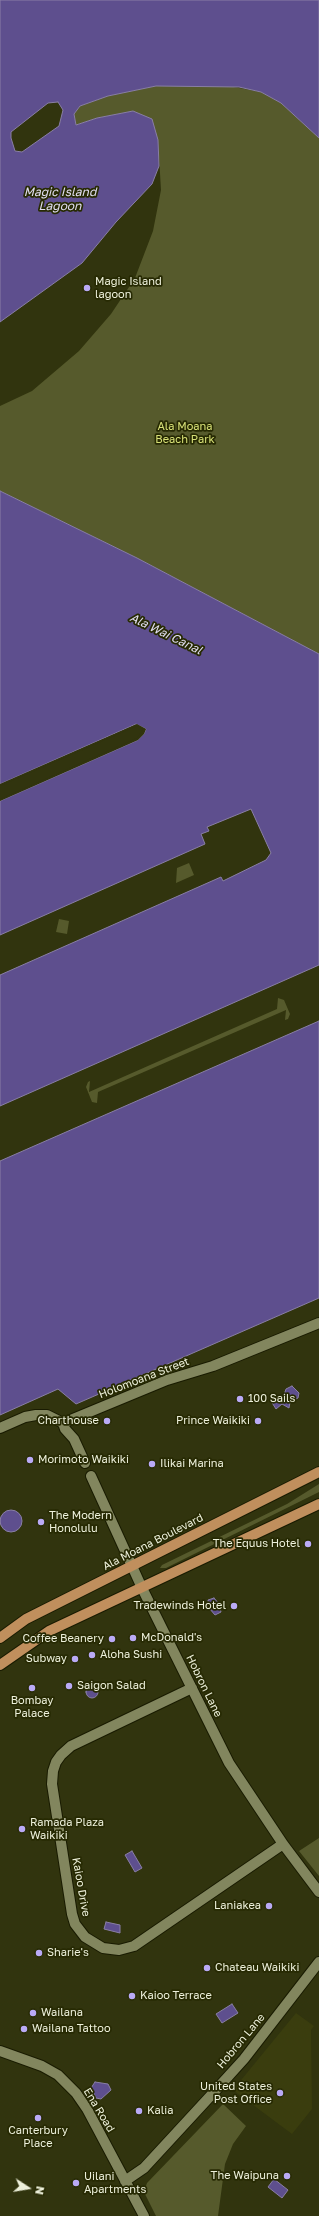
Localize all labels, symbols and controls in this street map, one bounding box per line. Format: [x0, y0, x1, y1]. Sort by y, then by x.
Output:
water label: Magic Island Lagoon [24, 185, 96, 213]
place label: Magic Island lagoon [95, 275, 162, 301]
marker: Magic Island lagoon [82, 283, 92, 293]
park label: Ala Moana Beach Park [155, 420, 215, 446]
water label: Ala Wai Canal [128, 610, 204, 658]
street label: Holomoana Street [97, 1355, 191, 1401]
place label: 100 Sails [248, 1392, 295, 1406]
marker: 100 Sails [235, 1394, 245, 1404]
place label: Charthouse [37, 1414, 99, 1428]
place label: Prince Waikiki [176, 1414, 250, 1428]
marker: Charthouse [102, 1416, 112, 1426]
marker: Prince Waikiki [253, 1416, 263, 1426]
place label: Morimoto Waikiki [38, 1453, 129, 1467]
marker: Morimoto Waikiki [25, 1455, 35, 1465]
place label: Ilikai Marina [160, 1457, 224, 1471]
marker: Ilikai Marina [147, 1459, 157, 1469]
place label: The Modern Honolulu [49, 1509, 112, 1535]
street label: Ala Moana Boulevard [101, 1511, 205, 1573]
marker: The Modern Honolulu [36, 1517, 46, 1527]
place label: The Equus Hotel [213, 1537, 300, 1551]
marker: The Equus Hotel [303, 1539, 313, 1549]
place label: Tradewinds Hotel [134, 1599, 226, 1613]
marker: Tradewinds Hotel [229, 1601, 239, 1611]
place label: McDonald's [141, 1631, 202, 1645]
place label: Coffee Beanery [23, 1632, 104, 1646]
marker: McDonald's [128, 1633, 138, 1643]
marker: Coffee Beanery [107, 1634, 117, 1644]
place label: Aloha Sushi [100, 1648, 162, 1662]
marker: Aloha Sushi [87, 1650, 97, 1660]
place label: Subway [26, 1652, 67, 1666]
street label: Hobron Lane [183, 1653, 225, 1719]
marker: Subway [70, 1654, 80, 1664]
place label: Saigon Salad [77, 1679, 146, 1693]
marker: Saigon Salad [64, 1681, 74, 1691]
marker: Bombay Palace [27, 1683, 37, 1693]
place label: Bombay Palace [11, 1694, 53, 1720]
place label: Ramada Plaza Waikiki [30, 1816, 104, 1842]
marker: Ramada Plaza Waikiki [17, 1824, 27, 1834]
street label: Kaioo Drive [69, 1856, 93, 1918]
place label: Laniakea [214, 1899, 261, 1913]
marker: Laniakea [264, 1901, 274, 1911]
place label: Sharie's [47, 1946, 89, 1960]
marker: Sharie's [34, 1948, 44, 1958]
place label: Chateau Waikiki [215, 1961, 299, 1975]
marker: Chateau Waikiki [202, 1963, 212, 1973]
place label: Kaioo Terrace [140, 1989, 212, 2003]
marker: Kaioo Terrace [127, 1991, 137, 2001]
place label: Wailana [41, 2006, 83, 2020]
marker: Wailana [28, 2008, 38, 2018]
street label: Hobron Lane [214, 2011, 268, 2071]
place label: Wailana Tattoo [32, 2022, 111, 2036]
marker: Wailana Tattoo [19, 2024, 29, 2034]
place label: United States Post Office [200, 2080, 272, 2106]
street label: Ena Road [81, 2085, 117, 2135]
marker: United States Post Office [275, 2088, 285, 2098]
place label: Kalia [147, 2104, 173, 2118]
marker: Kalia [134, 2106, 144, 2116]
marker: Canterbury Place [33, 2113, 43, 2123]
place label: Canterbury Place [8, 2124, 68, 2150]
north arrow [8, 2168, 48, 2208]
place label: The Waipuna [211, 2169, 279, 2183]
place label: Uilani Apartments [84, 2170, 146, 2196]
marker: The Waipuna [282, 2171, 292, 2181]
marker: Uilani Apartments [71, 2178, 81, 2188]
text: N [33, 2185, 47, 2196]

